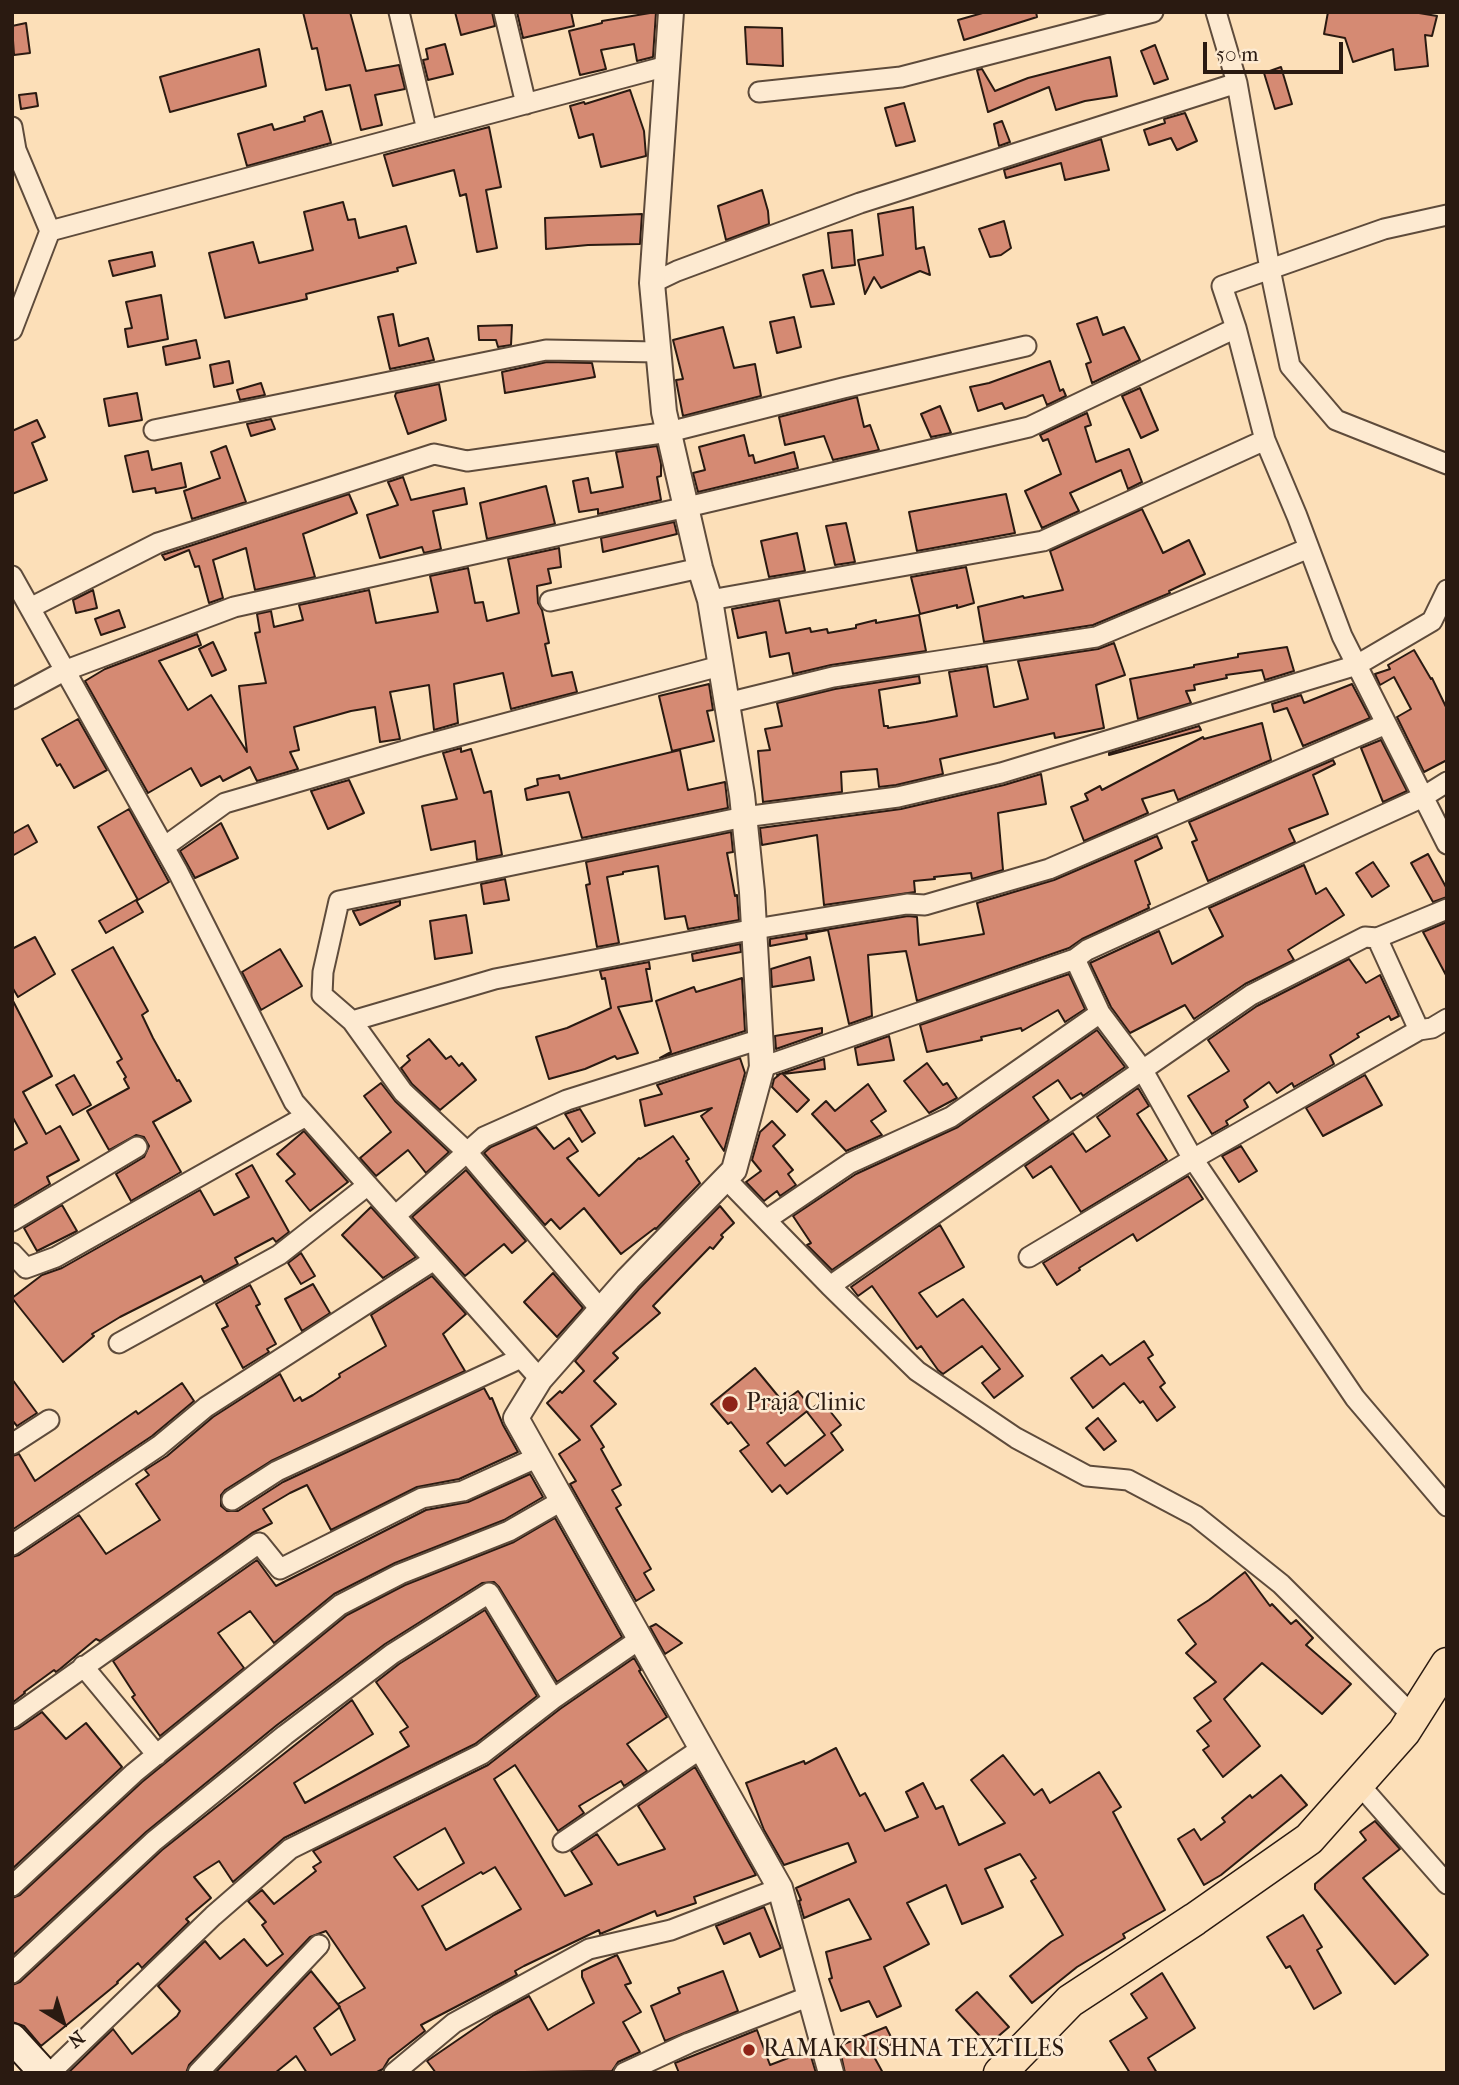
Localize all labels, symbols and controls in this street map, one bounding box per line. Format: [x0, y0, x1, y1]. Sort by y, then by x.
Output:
scale bar [1207, 28, 1347, 72]
text: 50 m [1216, 42, 1259, 66]
place label: Praja Clinic [746, 1390, 865, 1418]
marker: Praja Clinic [720, 1394, 740, 1414]
north arrow [28, 1987, 98, 2057]
text: N [63, 2025, 88, 2052]
place label: RAMAKRISHNA TEXTILES [763, 2036, 1064, 2064]
marker: RAMAKRISHNA TEXTILES [741, 2042, 757, 2058]

